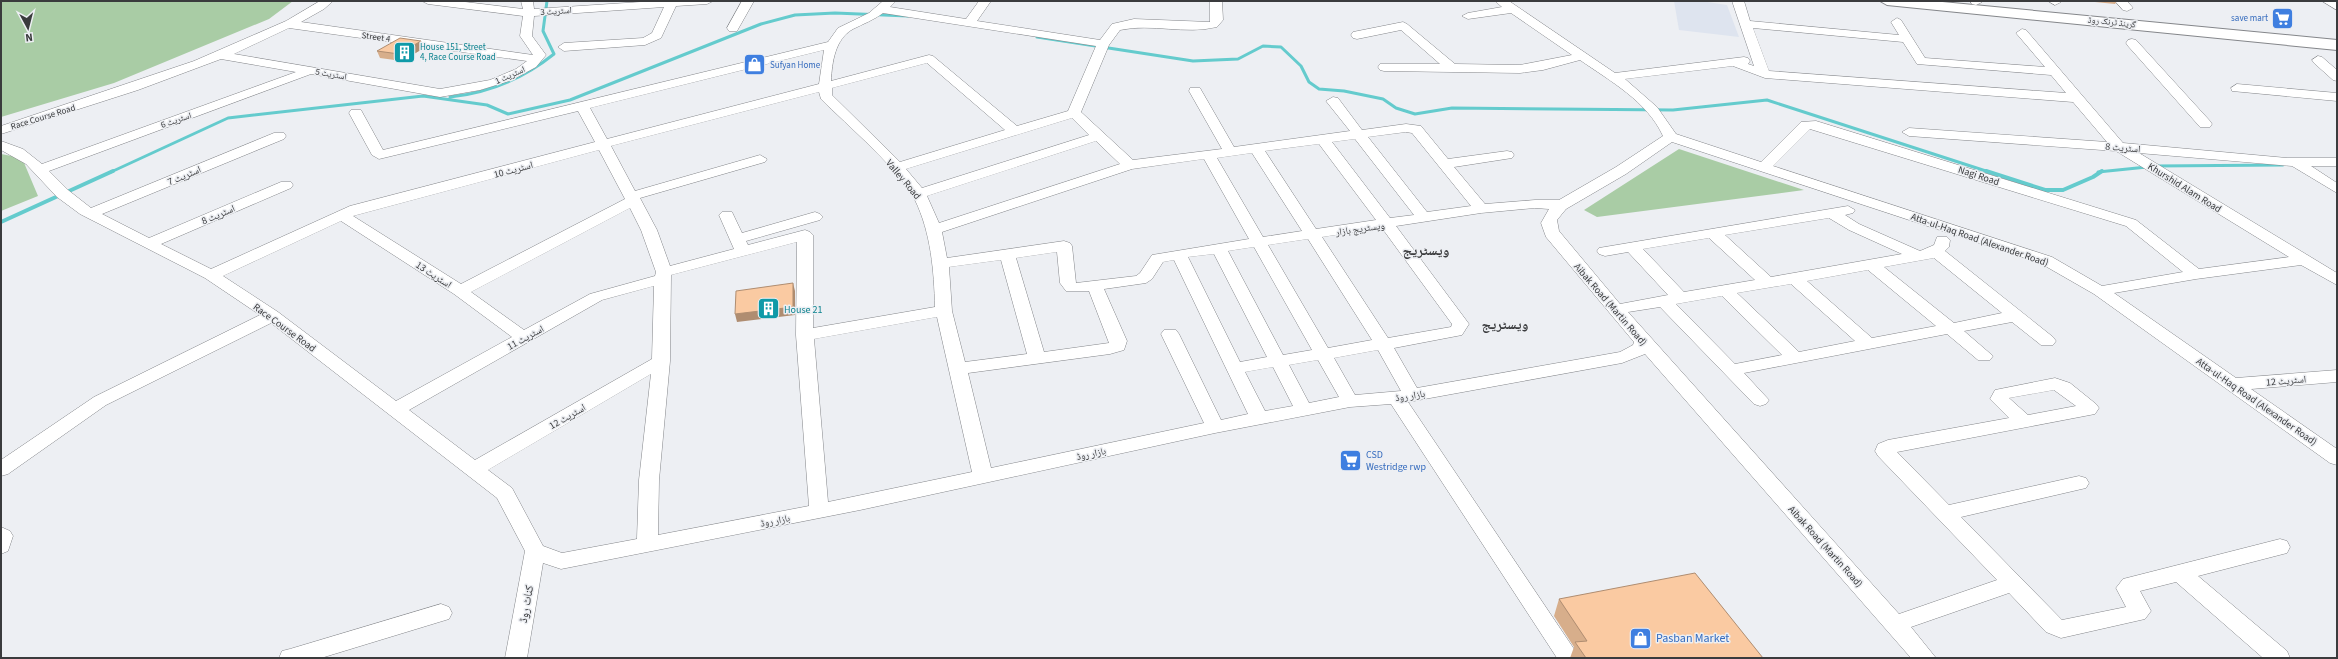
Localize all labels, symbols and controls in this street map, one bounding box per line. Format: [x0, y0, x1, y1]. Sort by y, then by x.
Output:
street label: اسٹریٹ 3 [540, 4, 572, 19]
supermarket icon: save mart [2270, 5, 2296, 31]
north arrow [8, 8, 48, 48]
place label: save mart [2231, 12, 2268, 25]
street label: گرینڈ ٹرنک روڈ [2087, 13, 2137, 32]
street label: Street 4 [361, 29, 392, 46]
text: N [25, 30, 34, 45]
building icon: House 151, Street 4, Race Course Road [391, 39, 417, 65]
place label: House 151, Street 4, Race Course Road [420, 41, 496, 64]
shop icon: Sufyan Home [742, 52, 768, 78]
place label: Sufyan Home [770, 59, 821, 72]
street label: اسٹریٹ 1 [493, 63, 527, 88]
street label: اسٹریٹ 5 [314, 65, 348, 84]
street label: Race Course Road [9, 101, 77, 134]
street label: اسٹریٹ 6 [159, 109, 193, 132]
street label: اسٹریٹ 8 [2105, 139, 2141, 157]
street label: Valley Road [882, 157, 924, 203]
street label: اسٹریٹ 10 [492, 158, 534, 182]
street label: Khurshid Alam Road [2145, 160, 2224, 216]
street label: اسٹریٹ 7 [165, 163, 203, 189]
street label: Nagi Road [1956, 163, 2001, 189]
street label: اسٹریٹ 8 [199, 202, 237, 228]
street label: Atta-ul-Haq Road (Alexander Road) [1909, 210, 2050, 270]
street label: ویسٹریج بازار [1333, 219, 1386, 240]
district label: ویسٹریج [1402, 241, 1450, 261]
street label: اسٹریٹ 13 [413, 258, 454, 292]
street label: Aibak Road (Martin Road) [1570, 260, 1650, 349]
building icon: House 21 [755, 296, 781, 322]
street label: Race Course Road [250, 300, 319, 355]
place label: House 21 [784, 303, 823, 317]
district label: ویسٹریج [1481, 315, 1529, 335]
street label: اسٹریٹ 11 [505, 322, 546, 354]
street label: Atta-ul-Haq Road (Alexander Road) [2193, 355, 2320, 449]
street label: اسٹریٹ 12 [2265, 372, 2307, 390]
street label: بازار روڈ [1394, 387, 1426, 405]
street label: اسٹریٹ 12 [547, 401, 588, 433]
street label: بازار روڈ [1075, 444, 1108, 464]
supermarket icon: CSD Westridge rwp [1338, 447, 1364, 473]
place label: CSD Westridge rwp [1366, 448, 1426, 474]
street label: Aibak Road (Martin Road) [1785, 503, 1866, 591]
street label: بازار روڈ [759, 511, 792, 531]
street label: کناٹ روڈ [515, 584, 538, 624]
shop icon: Pasban Market [1628, 625, 1654, 651]
place label: Pasban Market [1656, 630, 1729, 647]

